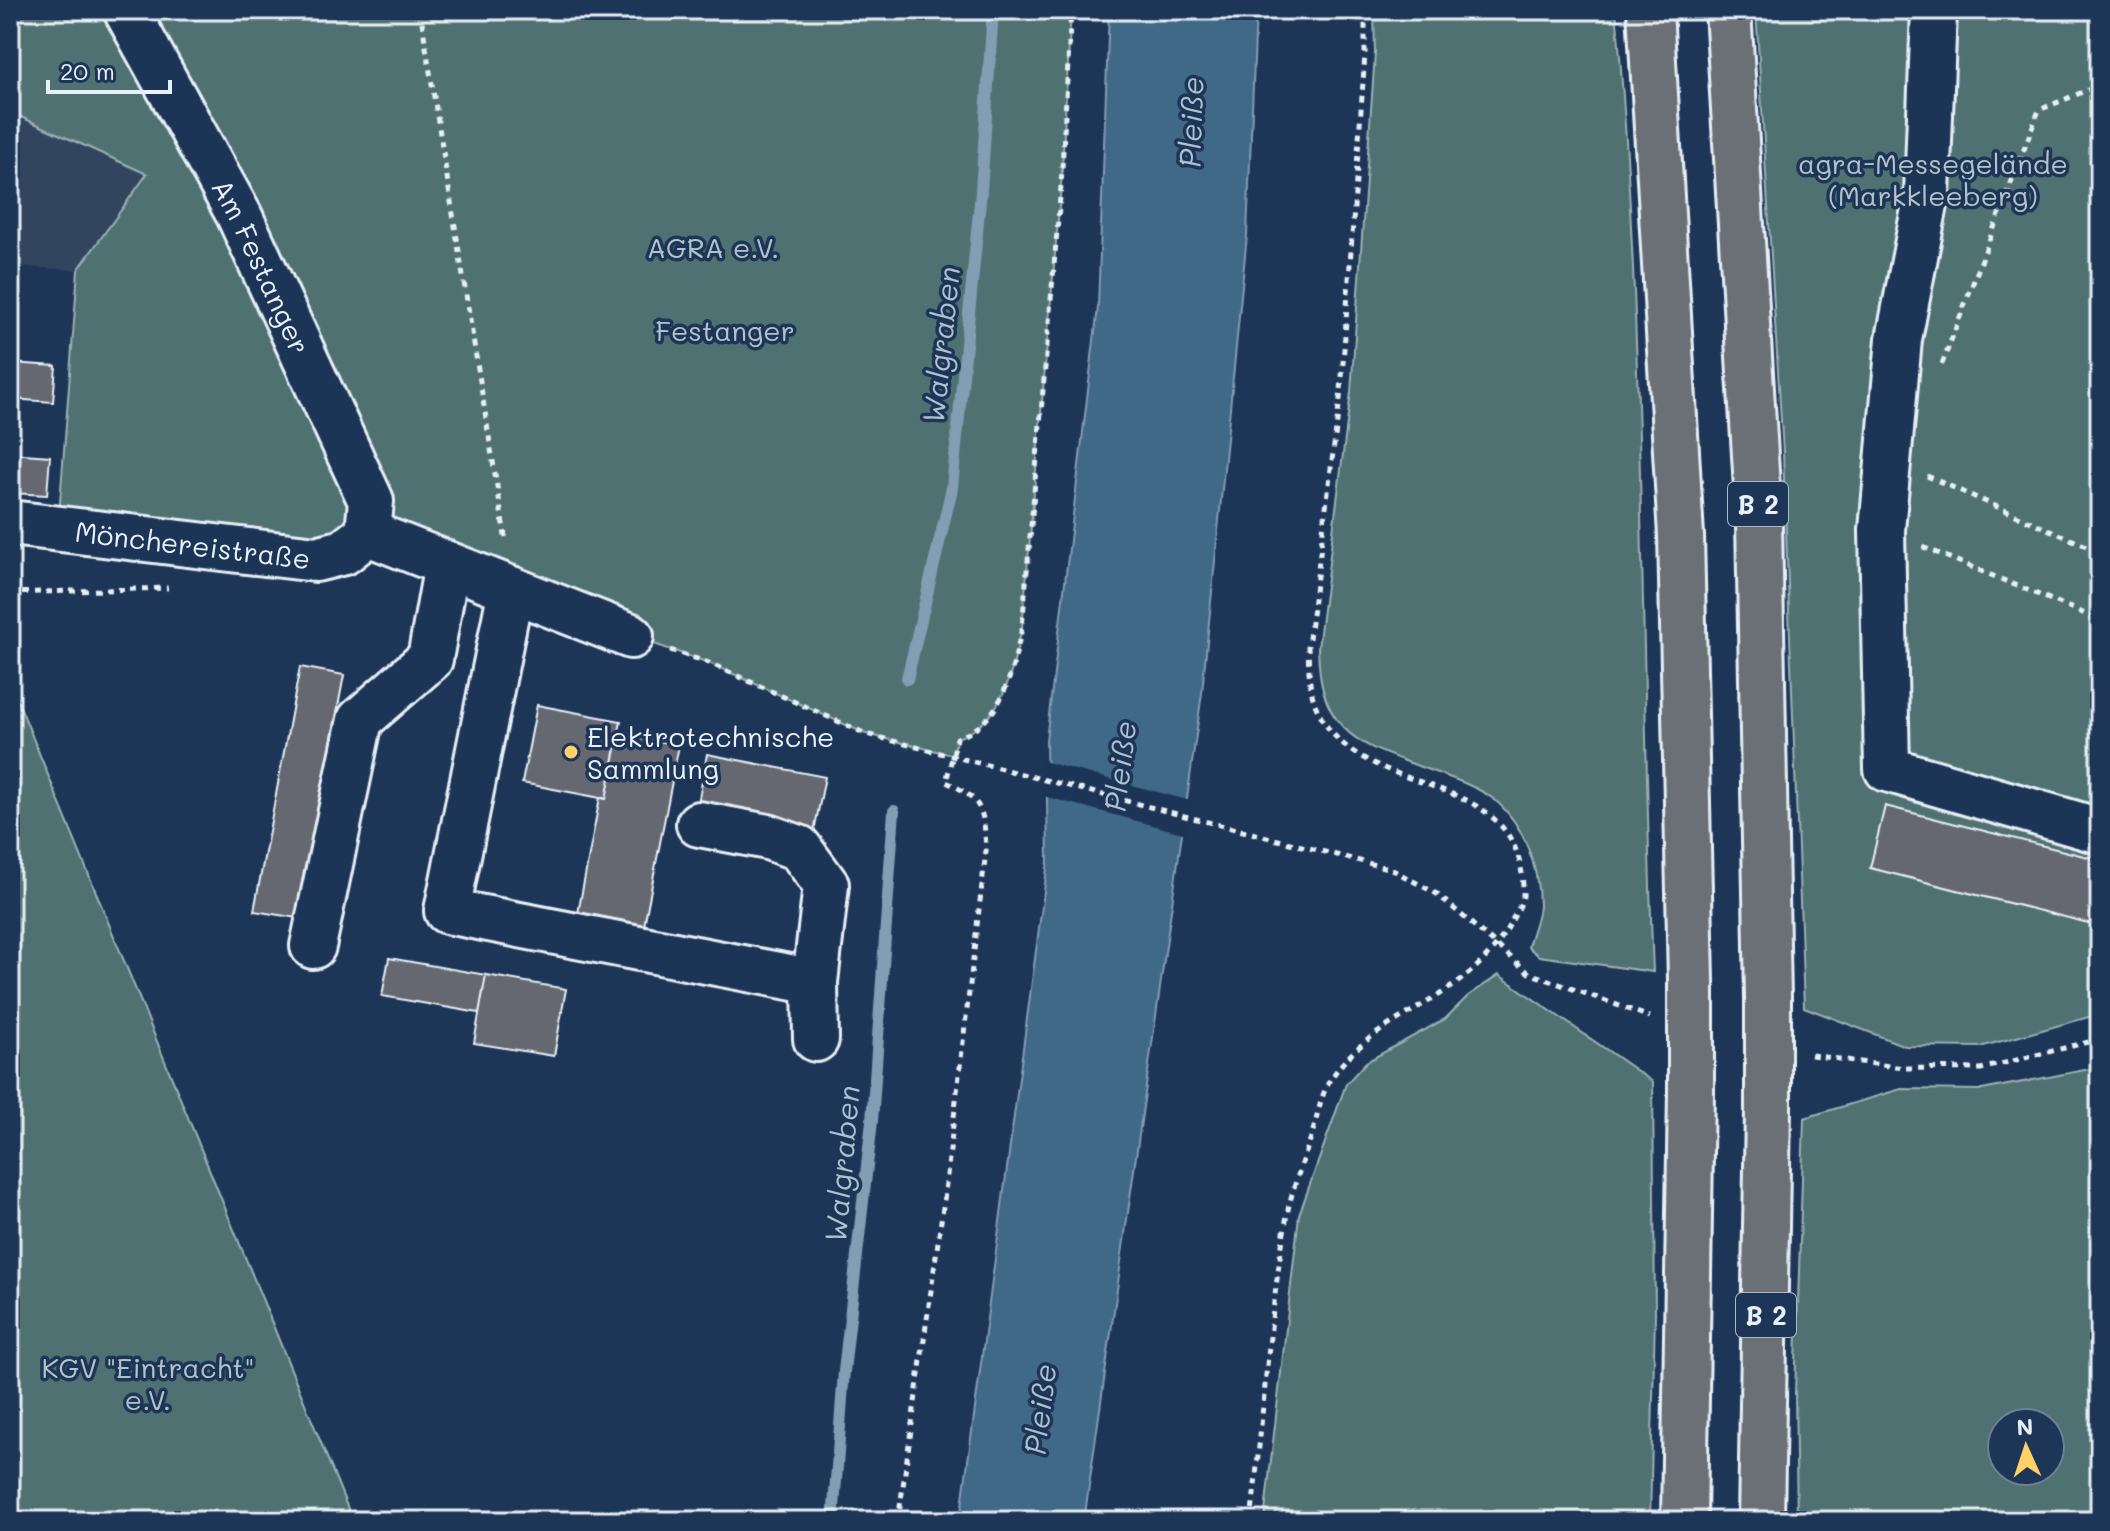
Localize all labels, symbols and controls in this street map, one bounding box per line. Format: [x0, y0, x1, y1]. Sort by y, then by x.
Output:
scale bar [48, 44, 170, 94]
text: 20 m [60, 55, 115, 86]
water label: Pleiße [1168, 76, 1212, 168]
park label: agra-Messegelände (Markkleeberg) [1798, 145, 2068, 213]
street label: Am Festanger [204, 172, 319, 360]
park label: AGRA e.V. [647, 229, 779, 265]
water label: Walgraben [912, 264, 968, 426]
park label: Festanger [655, 312, 795, 348]
road number: B 2 [1728, 482, 1788, 526]
street label: Mönchereistraße [73, 513, 312, 576]
place label: Elektrotechnische Sammlung [587, 718, 834, 786]
water label: Pleiße [1094, 718, 1144, 814]
marker: Elektrotechnische Sammlung [562, 743, 580, 761]
water label: Walgraben [814, 1084, 868, 1244]
road number: B 2 [1736, 1293, 1796, 1337]
park label: KGV "Eintracht" e.V. [42, 1349, 255, 1417]
water label: Pleiße [1014, 1361, 1064, 1457]
north arrow [1986, 1407, 2066, 1487]
text: N [2016, 1412, 2034, 1441]

